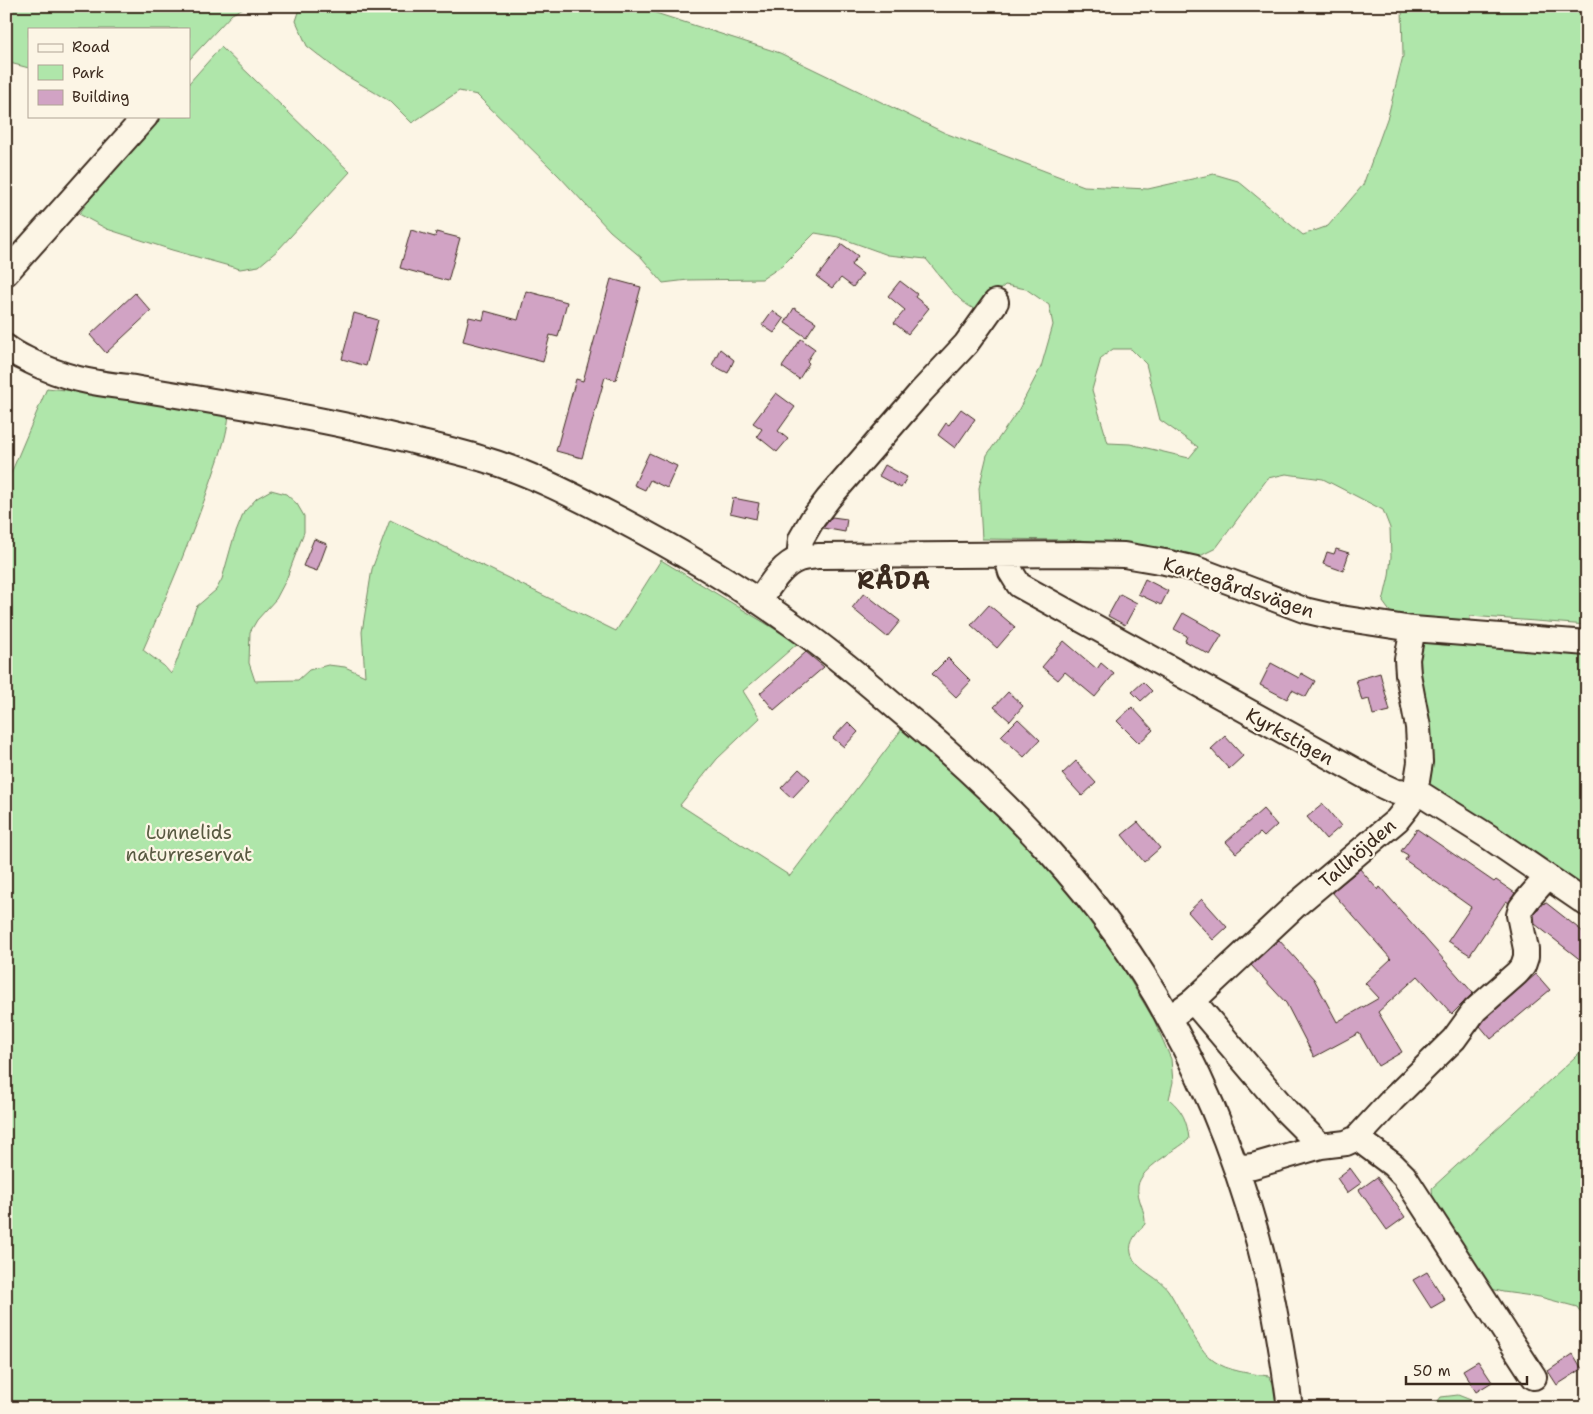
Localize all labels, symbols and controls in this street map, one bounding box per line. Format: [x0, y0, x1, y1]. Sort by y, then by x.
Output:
legend [28, 28, 190, 118]
text: Road [72, 37, 110, 57]
text: Park [72, 63, 104, 83]
text: Building [72, 87, 129, 107]
street label: Kartegårdsvägen [1160, 551, 1318, 624]
district label: RÅDA [857, 564, 931, 597]
street label: Kyrkstigen [1241, 702, 1338, 771]
street label: Tallhöjden [1313, 813, 1401, 894]
park label: Lunnelids naturreservat [126, 820, 252, 867]
scale bar [1406, 1354, 1527, 1386]
text: 50 m [1413, 1361, 1451, 1381]

